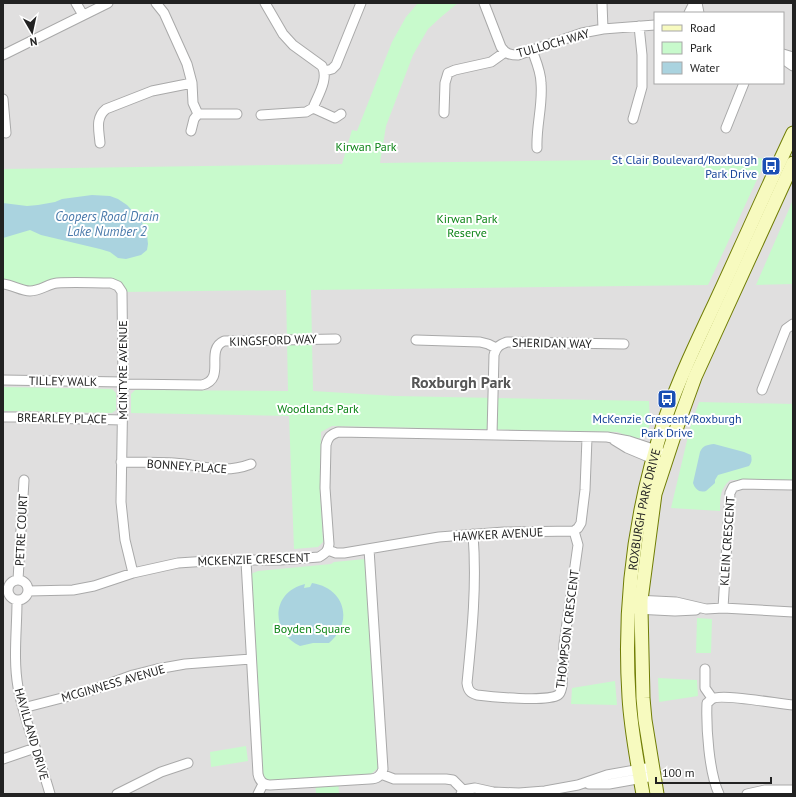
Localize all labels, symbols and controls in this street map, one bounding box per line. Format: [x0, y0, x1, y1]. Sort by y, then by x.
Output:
north arrow [12, 12, 52, 52]
legend [654, 12, 784, 84]
text: Road [690, 20, 715, 35]
street label: TULLOCH WAY [515, 25, 591, 61]
text: N [29, 34, 38, 49]
text: Park [690, 40, 712, 55]
text: Water [690, 60, 720, 75]
park label: Kirwan Park [335, 139, 397, 154]
place label: St Clair Boulevard/Roxburgh Park Drive [612, 152, 757, 181]
bus stop icon: St Clair Boulevard/Roxburgh Park Drive [760, 155, 782, 177]
water label: Coopers Road Drain Lake Number 2 [55, 208, 159, 240]
park label: Kirwan Park Reserve [436, 211, 498, 240]
street label: MCINTYRE AVENUE [115, 320, 130, 420]
street label: KINGSFORD WAY [229, 331, 317, 349]
street label: SHERIDAN WAY [512, 335, 592, 351]
district label: Roxburgh Park [411, 372, 511, 392]
street label: TILLEY WALK [29, 373, 97, 389]
bus stop icon: McKenzie Crescent/Roxburgh Park Drive [656, 388, 678, 410]
park label: Woodlands Park [277, 401, 359, 416]
street label: BREARLEY PLACE [17, 410, 107, 426]
place label: McKenzie Crescent/Roxburgh Park Drive [592, 411, 742, 440]
street label: ROXBURGH PARK DRIVE [624, 447, 663, 571]
street label: BONNEY PLACE [146, 456, 228, 476]
street label: PETRE COURT [12, 493, 30, 566]
street label: KLEIN CRESCENT [716, 495, 738, 586]
street label: HAWKER AVENUE [452, 524, 544, 544]
street label: MCKENZIE CRESCENT [197, 550, 311, 568]
street label: THOMPSON CRESCENT [552, 568, 582, 689]
park label: Boyden Square [274, 621, 350, 636]
street label: MCGINNESS AVENUE [59, 661, 167, 705]
street label: HAVILLAND DRIVE [12, 686, 52, 782]
scale bar [656, 759, 771, 785]
text: 100 m [662, 765, 695, 780]

